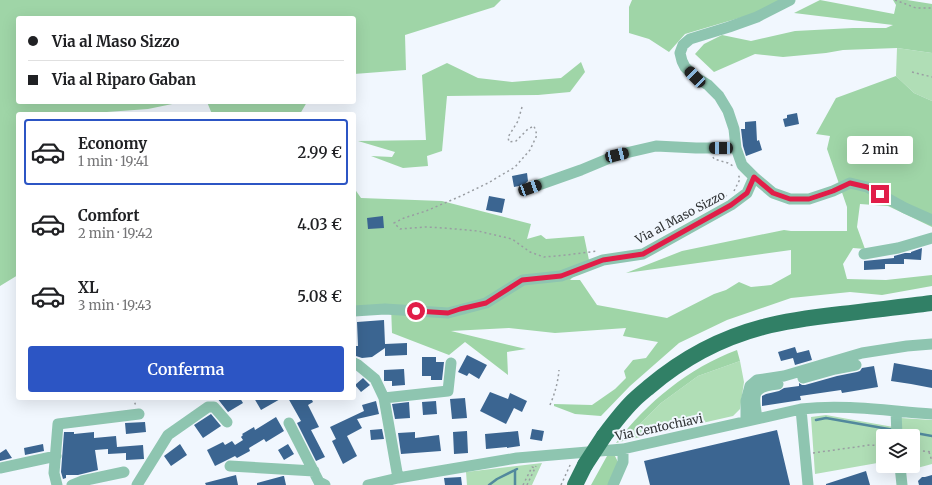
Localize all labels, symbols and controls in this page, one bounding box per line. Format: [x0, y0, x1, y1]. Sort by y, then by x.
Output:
text: Via al Maso Sizzo [52, 32, 180, 51]
car [682, 64, 708, 90]
text: Via al Riparo Gaban [52, 70, 196, 89]
icon: car [30, 134, 66, 170]
text: Economy [78, 134, 147, 153]
callout: 2 min [847, 136, 913, 164]
text: 2 min [862, 141, 898, 158]
car [709, 142, 733, 154]
text: 2.99 € [297, 143, 342, 162]
car [604, 146, 630, 164]
text: 1 min · 19:41 [78, 153, 149, 170]
car [517, 178, 543, 198]
route end [871, 185, 889, 203]
street label: Via al Maso Sizzo [632, 187, 727, 247]
icon: car [30, 206, 66, 242]
text: Comfort [78, 206, 139, 225]
text: 4.03 € [297, 215, 342, 234]
text: 2 min · 19:42 [78, 225, 153, 242]
icon: car [30, 278, 66, 314]
text: XL [78, 278, 99, 297]
text: 5.08 € [297, 287, 342, 306]
text: 3 min · 19:43 [78, 297, 152, 314]
route start [407, 302, 425, 320]
button: Conferma [28, 346, 344, 392]
street label: Via Centochiavi [613, 410, 704, 444]
map controls [876, 429, 920, 473]
button: layers [876, 429, 920, 473]

